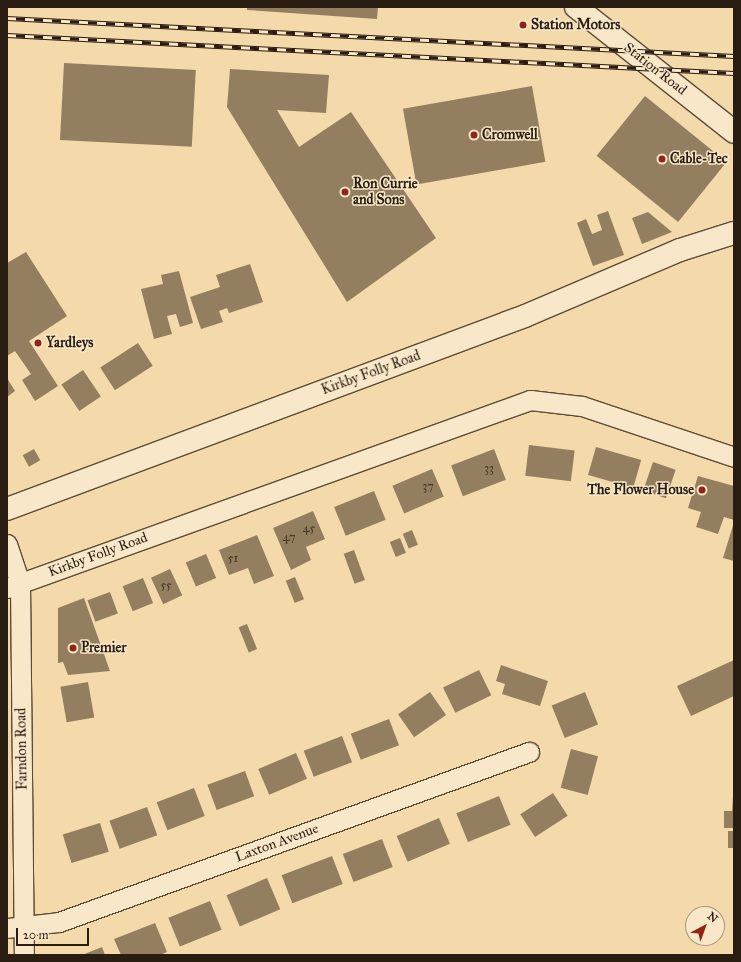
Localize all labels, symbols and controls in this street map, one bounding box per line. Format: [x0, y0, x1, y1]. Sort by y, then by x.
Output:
place label: Station Motors [531, 17, 620, 33]
marker: Station Motors [518, 20, 528, 30]
street label: Station Road [620, 39, 690, 99]
place label: Cromwell [482, 127, 538, 143]
marker: Cromwell [469, 130, 479, 140]
place label: Cable-Tec [670, 151, 728, 167]
marker: Cable-Tec [657, 154, 667, 164]
place label: Ron Currie and Sons [353, 176, 418, 208]
marker: Ron Currie and Sons [340, 187, 350, 197]
place label: Yardleys [46, 335, 93, 351]
marker: Yardleys [33, 338, 43, 348]
street label: Kirkby Folly Road [319, 347, 423, 399]
house number: 33 [484, 462, 494, 476]
house number: 37 [422, 480, 434, 494]
place label: The Flower House [587, 482, 694, 498]
marker: The Flower House [697, 485, 707, 495]
house number: 45 [303, 522, 315, 536]
street label: Kirkby Folly Road [46, 529, 150, 581]
house number: 47 [283, 531, 295, 545]
house number: 51 [228, 552, 238, 566]
house number: 55 [160, 579, 172, 593]
place label: Premier [81, 640, 127, 656]
marker: Premier [68, 643, 78, 653]
street label: Farndon Road [13, 708, 31, 790]
street label: Laxton Avenue [233, 820, 321, 866]
north arrow [685, 906, 725, 946]
text: N [705, 909, 720, 925]
scale bar [18, 920, 91, 946]
text: 20 m [23, 928, 49, 942]

